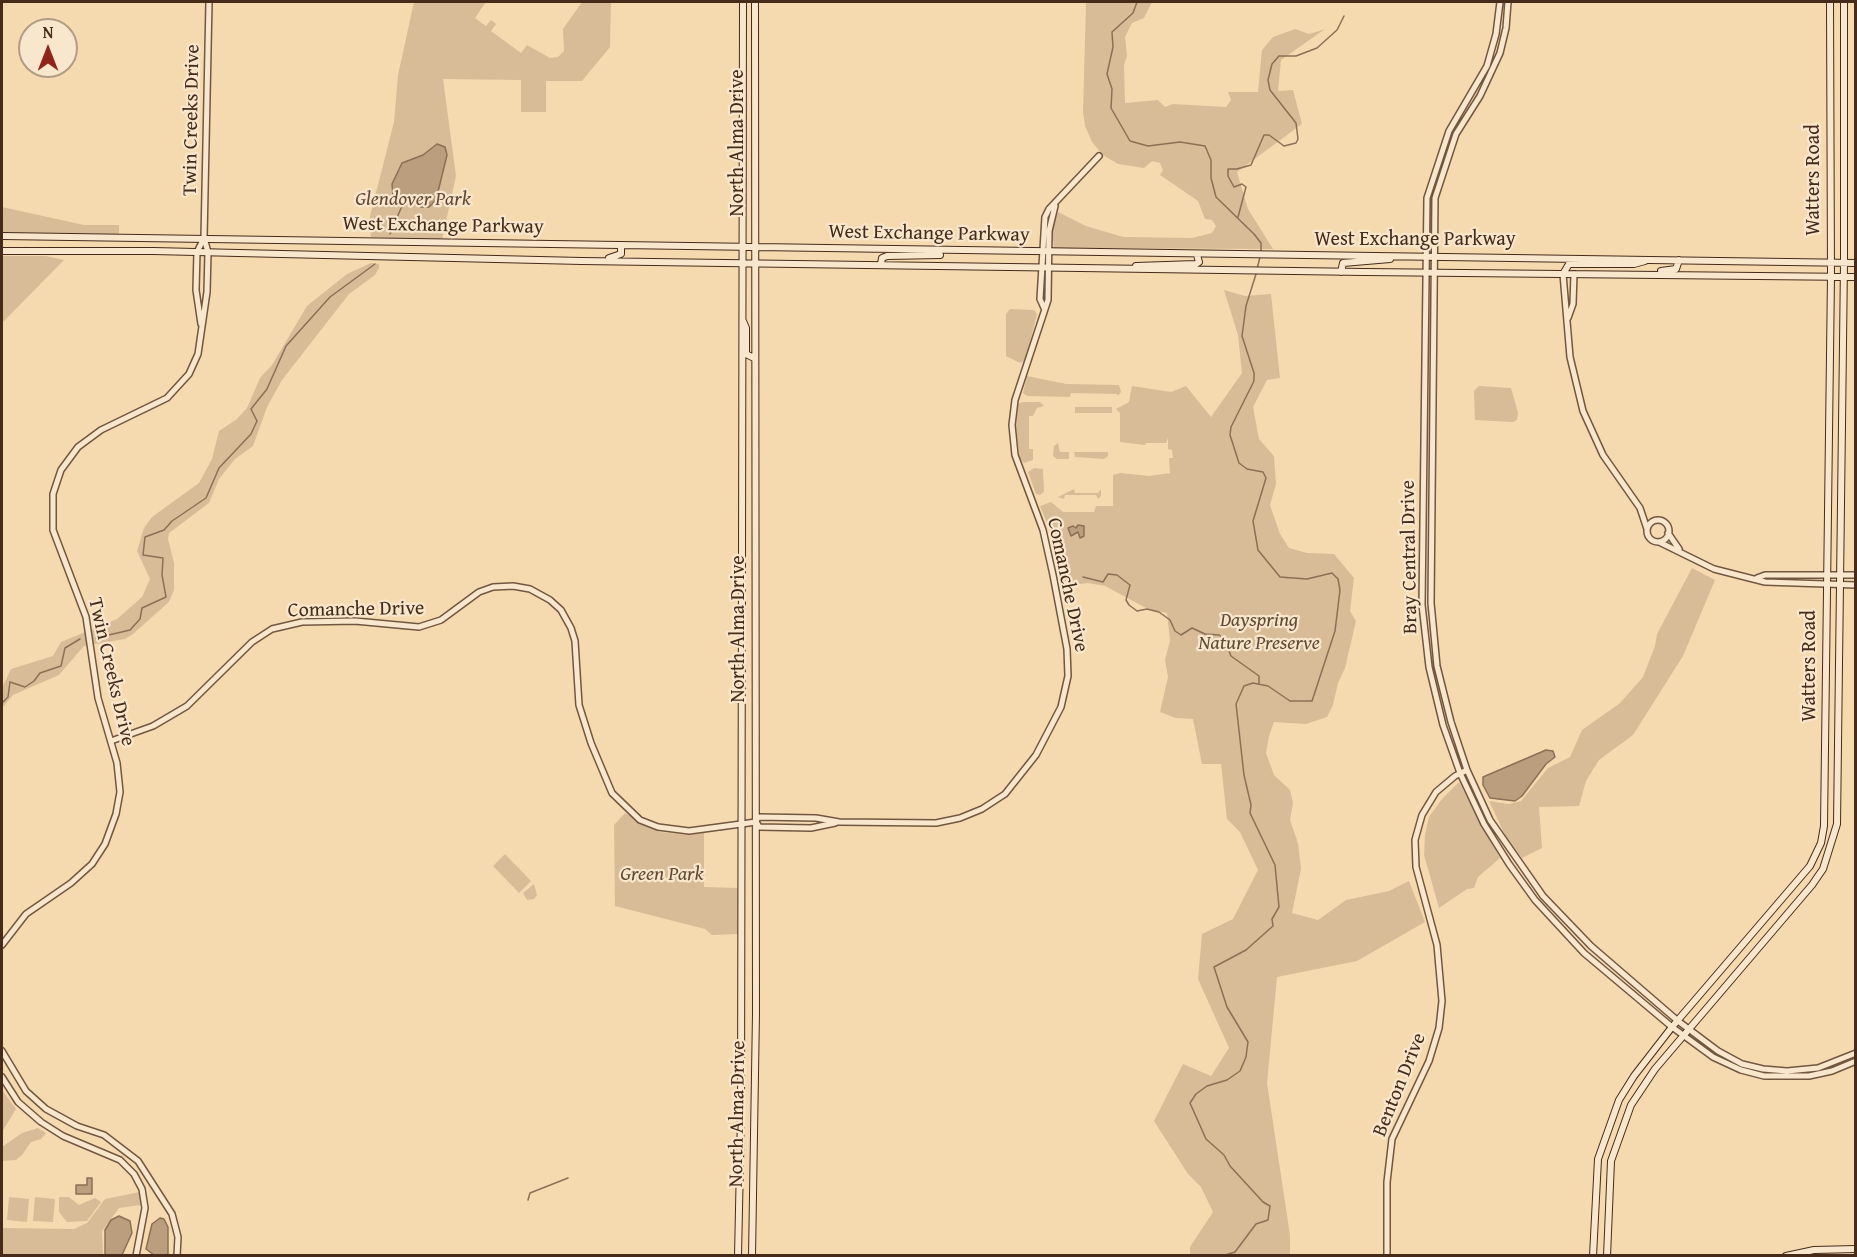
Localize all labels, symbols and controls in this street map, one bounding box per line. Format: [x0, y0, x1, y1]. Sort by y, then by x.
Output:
north arrow [18, 18, 78, 78]
text: N [43, 20, 53, 44]
street label: Twin Creeks Drive [179, 44, 205, 196]
street label: North Alma Drive [726, 69, 750, 217]
street label: Watters Road [1802, 124, 1826, 236]
park label: Glendover Park [355, 188, 471, 212]
street label: West Exchange Parkway [342, 212, 544, 240]
street label: West Exchange Parkway [828, 220, 1030, 248]
street label: West Exchange Parkway [1314, 228, 1516, 252]
street label: Bray Central Drive [1397, 480, 1423, 634]
street label: Comanche Drive [1041, 516, 1093, 654]
street label: North Alma Drive [727, 555, 751, 703]
street label: Twin Creeks Drive [82, 595, 140, 749]
street label: Comanche Drive [288, 597, 424, 623]
park label: Dayspring Nature Preserve [1198, 609, 1320, 656]
street label: Watters Road [1798, 610, 1822, 722]
park label: Green Park [620, 863, 704, 887]
street label: Benton Drive [1368, 1030, 1432, 1140]
street label: North Alma Drive [725, 1040, 751, 1188]

